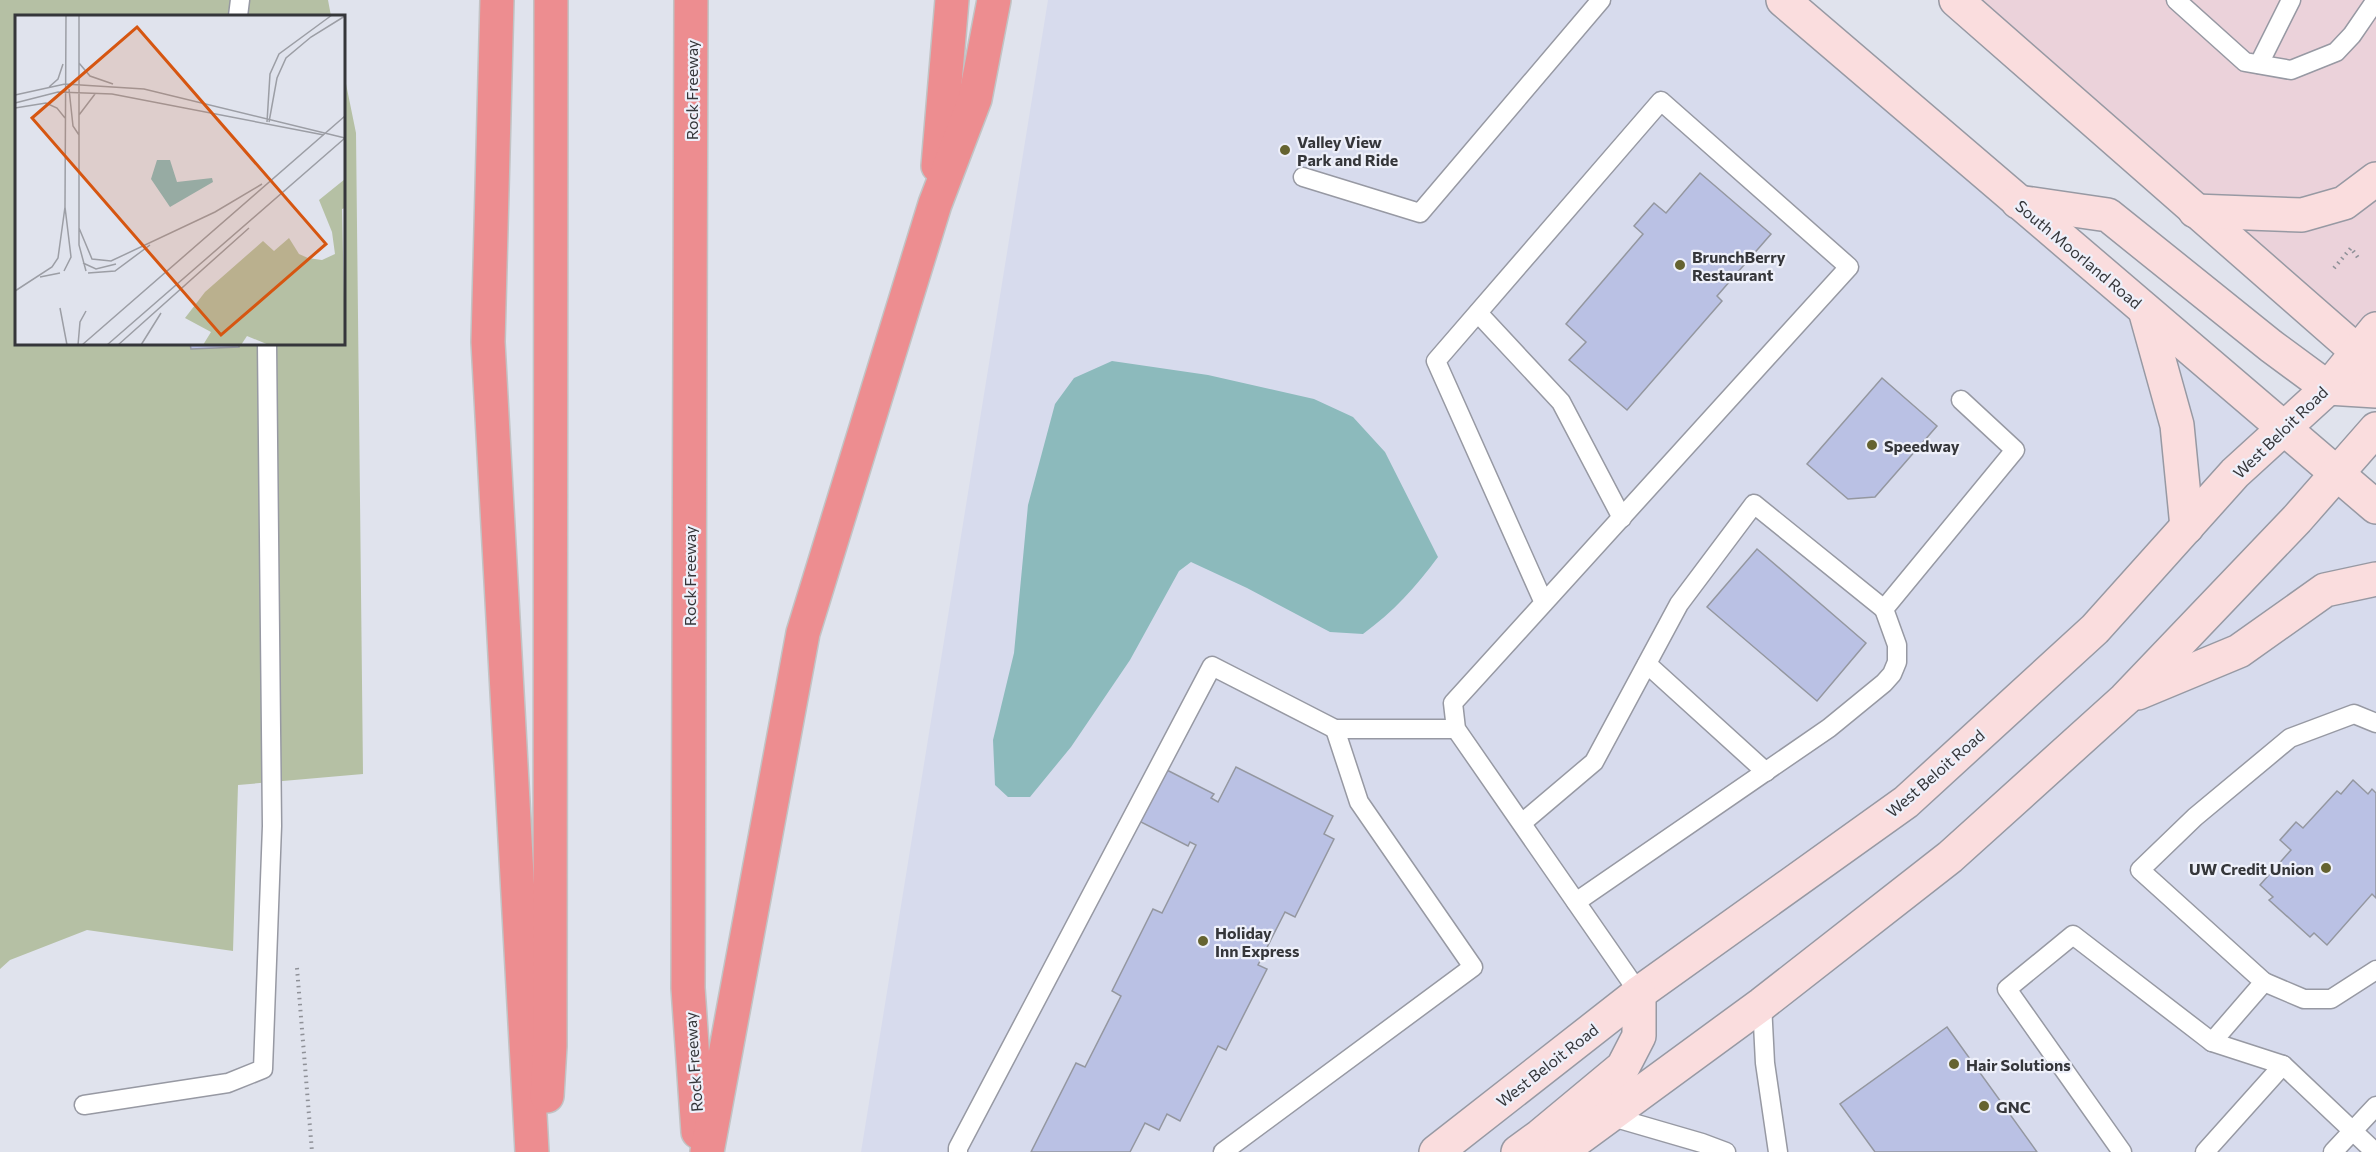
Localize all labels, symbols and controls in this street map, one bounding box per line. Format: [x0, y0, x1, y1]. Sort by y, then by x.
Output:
inset map [15, 15, 345, 345]
street label: Rock Freeway [682, 40, 701, 140]
place label: Valley View Park and Ride [1297, 132, 1398, 169]
marker: Valley View Park and Ride [1278, 143, 1292, 157]
street label: South Moorland Road [2012, 196, 2146, 312]
place label: BrunchBerry Restaurant [1692, 247, 1786, 284]
marker: BrunchBerry Restaurant [1673, 258, 1687, 272]
street label: West Beloit Road [2229, 382, 2331, 482]
place label: Speedway [1884, 436, 1960, 455]
marker: Speedway [1865, 438, 1879, 452]
street label: Rock Freeway [680, 526, 699, 626]
street label: West Beloit Road [1882, 725, 1988, 821]
place label: UW Credit Union [2189, 859, 2314, 878]
marker: UW Credit Union [2319, 861, 2333, 875]
place label: Holiday Inn Express [1215, 923, 1299, 960]
marker: Holiday Inn Express [1196, 934, 1210, 948]
street label: Rock Freeway [680, 1011, 706, 1113]
street label: West Beloit Road [1492, 1019, 1602, 1111]
place label: Hair Solutions [1966, 1055, 2071, 1074]
marker: Hair Solutions [1947, 1057, 1961, 1071]
place label: GNC [1996, 1097, 2031, 1116]
marker: GNC [1977, 1099, 1991, 1113]

